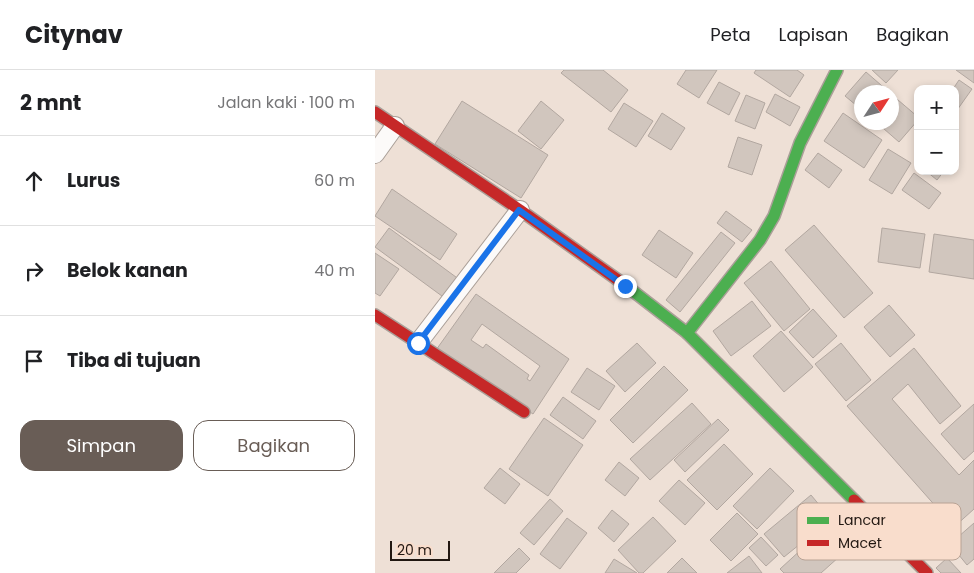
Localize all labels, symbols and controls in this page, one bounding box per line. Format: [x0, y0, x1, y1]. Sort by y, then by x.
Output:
text: Citynav [25, 18, 123, 51]
text: Peta [710, 22, 751, 47]
text: Lapisan [779, 22, 848, 47]
text: Bagikan [876, 22, 949, 47]
north arrow [854, 85, 899, 130]
map controls [914, 85, 959, 175]
button: + [914, 85, 959, 130]
text: 2 mnt [20, 88, 81, 117]
text: Jalan kaki · 100 m [217, 91, 355, 114]
button: − [914, 130, 959, 175]
icon: ahead [20, 167, 48, 195]
text: Lurus [67, 167, 120, 194]
text: 60 m [314, 169, 355, 192]
icon: right [20, 257, 48, 285]
text: Belok kanan [67, 257, 188, 284]
text: 40 m [314, 259, 355, 282]
route end [614, 275, 637, 298]
route start [407, 332, 430, 355]
icon: arrive [20, 347, 48, 375]
text: Tiba di tujuan [67, 347, 201, 374]
button: Simpan [20, 420, 183, 471]
button: Bagikan [193, 420, 355, 471]
legend [797, 503, 961, 560]
text: Lancar [838, 510, 886, 530]
text: Macet [838, 533, 882, 553]
scale bar [390, 538, 450, 561]
text: 20 m [397, 540, 432, 560]

